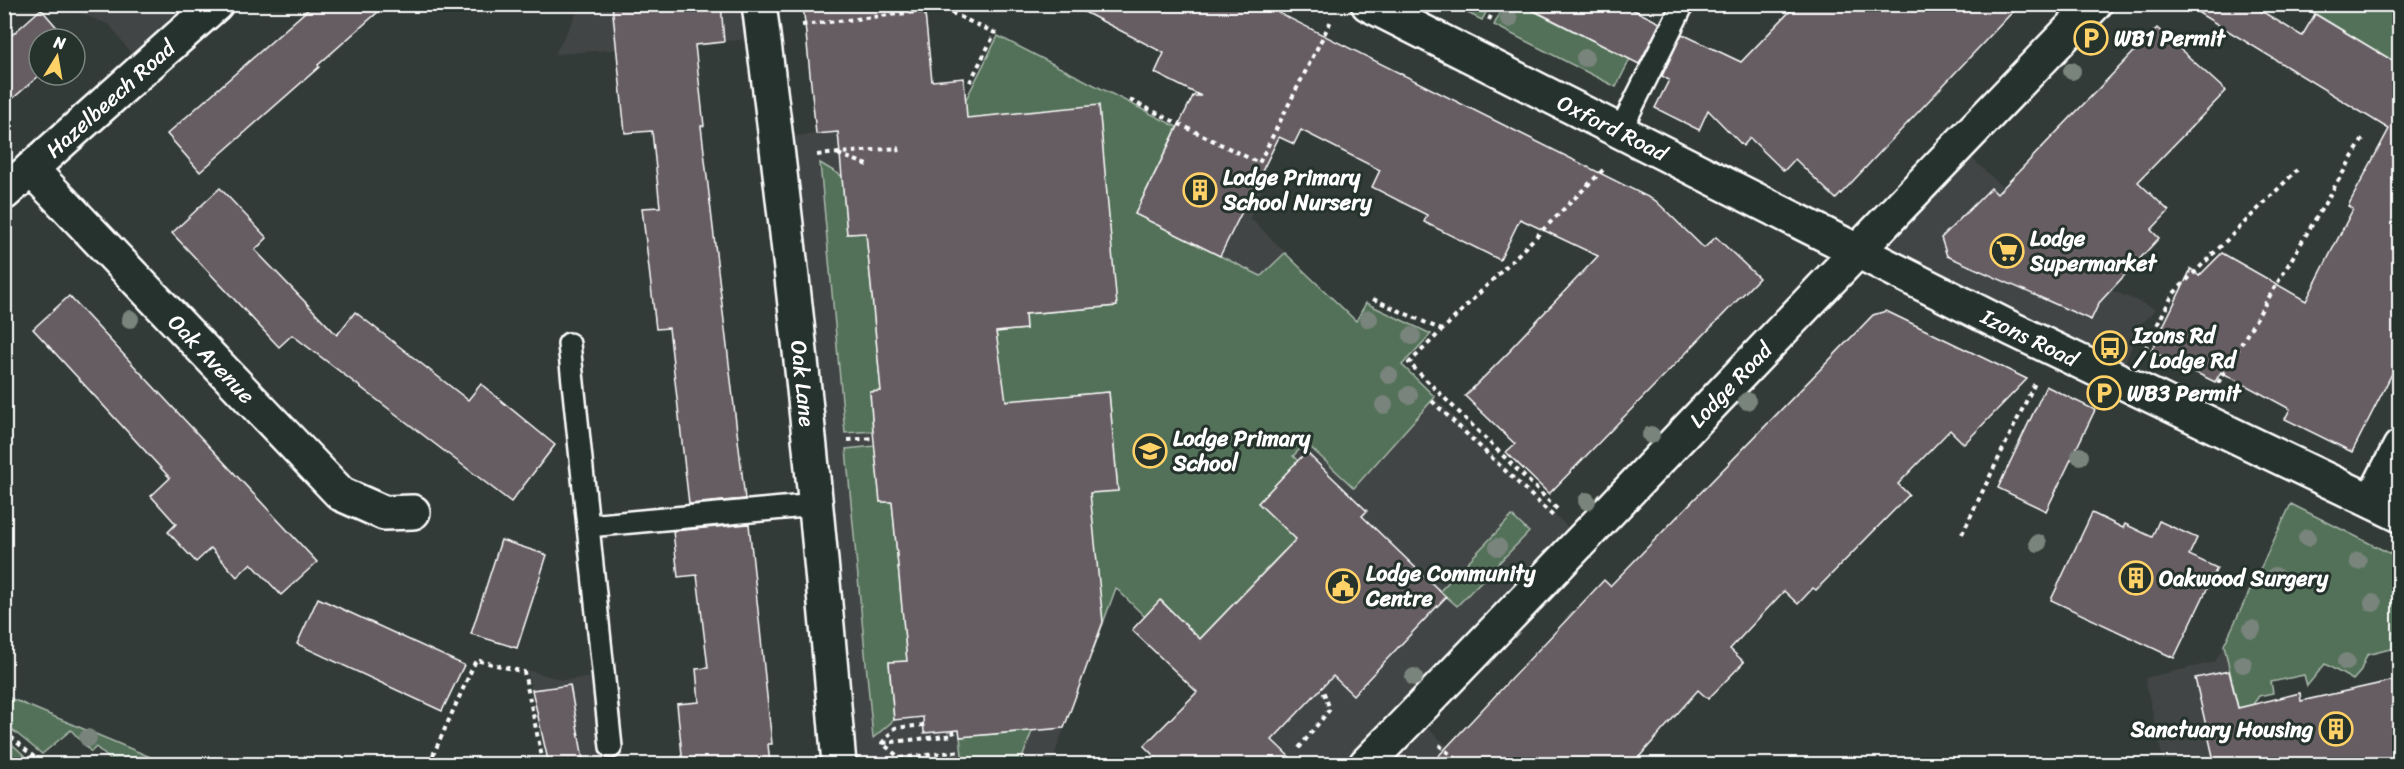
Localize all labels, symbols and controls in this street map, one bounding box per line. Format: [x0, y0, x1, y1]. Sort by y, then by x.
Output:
place label: WB1 Permit [2114, 19, 2226, 58]
parking icon: WB1 Permit [2073, 20, 2109, 56]
north arrow [27, 27, 87, 87]
text: N [51, 27, 69, 58]
street label: Hazelbeech Road [36, 29, 185, 168]
street label: Oxford Road [1550, 83, 1676, 173]
place label: Lodge Primary School Nursery [1222, 158, 1372, 222]
building icon: Lodge Primary School Nursery [1182, 172, 1218, 208]
place label: Lodge Supermarket [2029, 219, 2158, 283]
supermarket icon: Lodge Supermarket [1989, 233, 2025, 269]
street label: Izons Road [1973, 297, 2086, 379]
street label: Oak Avenue [158, 304, 265, 414]
place label: Izons Rd / Lodge Rd [2132, 316, 2238, 380]
bus stop icon: Izons Rd / Lodge Rd [2092, 330, 2128, 366]
street label: Lodge Road [1679, 331, 1783, 438]
street label: Oak Lane [779, 338, 827, 429]
place label: WB3 Permit [2127, 374, 2242, 413]
parking icon: WB3 Permit [2086, 375, 2122, 411]
place label: Lodge Primary School [1172, 419, 1311, 483]
school or university icon: Lodge Primary School [1132, 433, 1168, 469]
place label: Lodge Community Centre [1365, 554, 1536, 618]
place label: Oakwood Surgery [2159, 559, 2329, 598]
building icon: Oakwood Surgery [2118, 560, 2154, 596]
public building icon: Lodge Community Centre [1325, 568, 1361, 604]
place label: Sanctuary Housing [2130, 710, 2313, 749]
building icon: Sanctuary Housing [2318, 711, 2354, 747]

